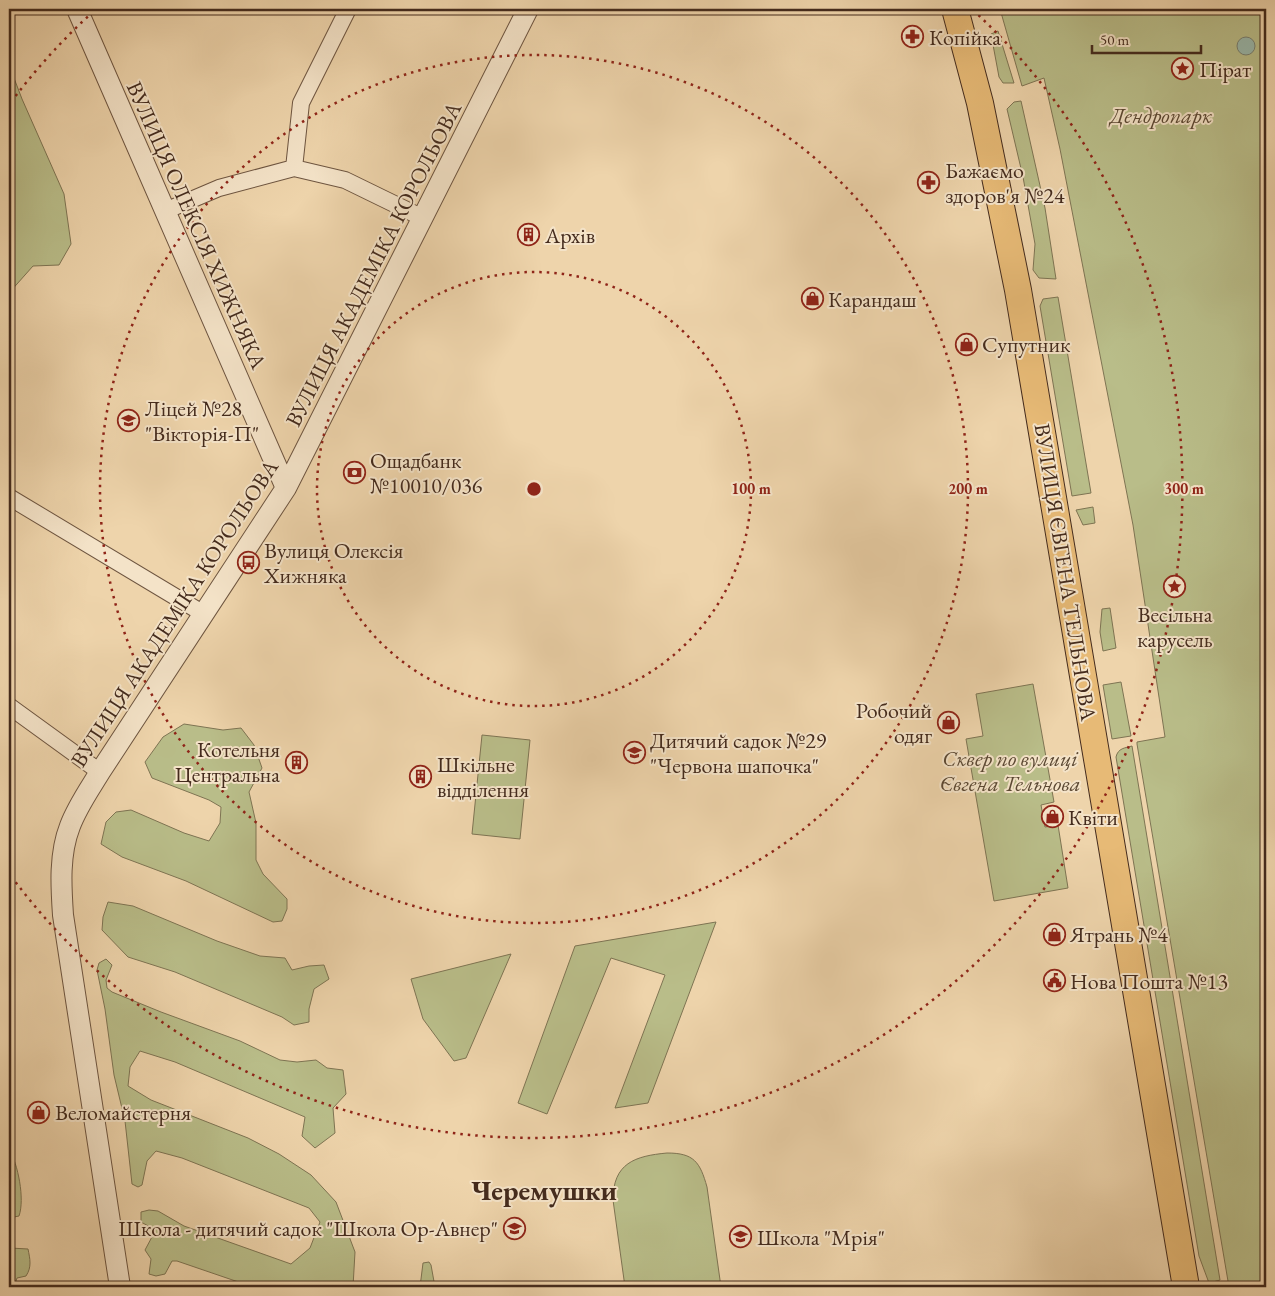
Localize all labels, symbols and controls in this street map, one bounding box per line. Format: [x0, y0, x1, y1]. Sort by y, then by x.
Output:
scale bar [1092, 22, 1201, 54]
place label: Копійка [929, 23, 1001, 52]
pharmacy icon: Копійка [901, 25, 925, 49]
text: 50 m [1100, 30, 1129, 49]
place label: Пірат [1199, 55, 1251, 84]
place icon: Пірат [1171, 57, 1195, 81]
street label: ВУЛИЦЯ ОЛЕКСІЯ ХИЖНЯКА [120, 77, 274, 374]
street label: ВУЛИЦЯ АКАДЕМІКА КОРОЛЬОВА [279, 96, 469, 432]
park label: Дендропарк [1108, 101, 1213, 130]
place label: Бажаємо здоров'я №24 [945, 156, 1065, 210]
pharmacy icon: Бажаємо здоров'я №24 [917, 171, 941, 195]
place label: Архів [544, 221, 595, 250]
building icon: Архів [517, 223, 541, 247]
place label: Карандаш [828, 285, 917, 314]
shop icon: Карандаш [800, 287, 824, 311]
place label: Супутник [982, 330, 1071, 359]
shop icon: Супутник [954, 332, 978, 356]
place label: Ліцей №28 "Вікторія-П" [145, 394, 259, 448]
school or university icon: Ліцей №28 "Вікторія-П" [117, 409, 141, 433]
street label: ВУЛИЦЯ ЄВГЕНА ТЕЛЬНОВА [1028, 421, 1103, 724]
place label: Ощадбанк №10010/036 [370, 446, 483, 500]
street label: ВУЛИЦЯ АКАДЕМІКА КОРОЛЬОВА [64, 453, 285, 772]
bank icon: Ощадбанк №10010/036 [342, 461, 366, 485]
text: 100 m [731, 479, 771, 498]
text: 200 m [948, 479, 988, 498]
text: 300 m [1164, 479, 1204, 498]
centre of rings [525, 480, 543, 498]
place label: Вулиця Олексія Хижняка [263, 536, 404, 590]
bus stop icon: Вулиця Олексія Хижняка [236, 551, 260, 575]
place icon: Весільна карусель [1163, 575, 1187, 599]
place label: Весільна карусель [1137, 600, 1213, 654]
place label: Робочий одяг [856, 696, 932, 750]
shop icon: Робочий одяг [936, 711, 960, 735]
place label: Дитячий садок №29 "Червона шапочка" [650, 726, 827, 780]
place label: Котельня Центральна [175, 735, 280, 789]
school or university icon: Дитячий садок №29 "Червона шапочка" [622, 741, 646, 765]
park label: Сквер по вулиці Євгена Тельнова [939, 744, 1081, 798]
building icon: Котельня Центральна [284, 750, 308, 774]
place label: Шкільне відділення [437, 750, 529, 804]
building icon: Шкільне відділення [409, 765, 433, 789]
place label: Квіти [1068, 803, 1118, 832]
shop icon: Квіти [1040, 805, 1064, 829]
place label: Ятрань №4 [1069, 920, 1168, 949]
shop icon: Ятрань №4 [1042, 922, 1066, 946]
place label: Нова Пошта №13 [1070, 967, 1228, 996]
public building icon: Нова Пошта №13 [1042, 969, 1066, 993]
place label: Веломайстерня [55, 1098, 191, 1127]
shop icon: Веломайстерня [27, 1100, 51, 1124]
district label: Черемушки [471, 1172, 617, 1208]
place label: Школа - дитячий садок "Школа Ор-Авнер" [118, 1214, 498, 1243]
school or university icon: Школа - дитячий садок "Школа Ор-Авнер" [502, 1216, 526, 1240]
place label: Школа "Мрія" [757, 1223, 885, 1252]
school or university icon: Школа "Мрія" [729, 1225, 753, 1249]

